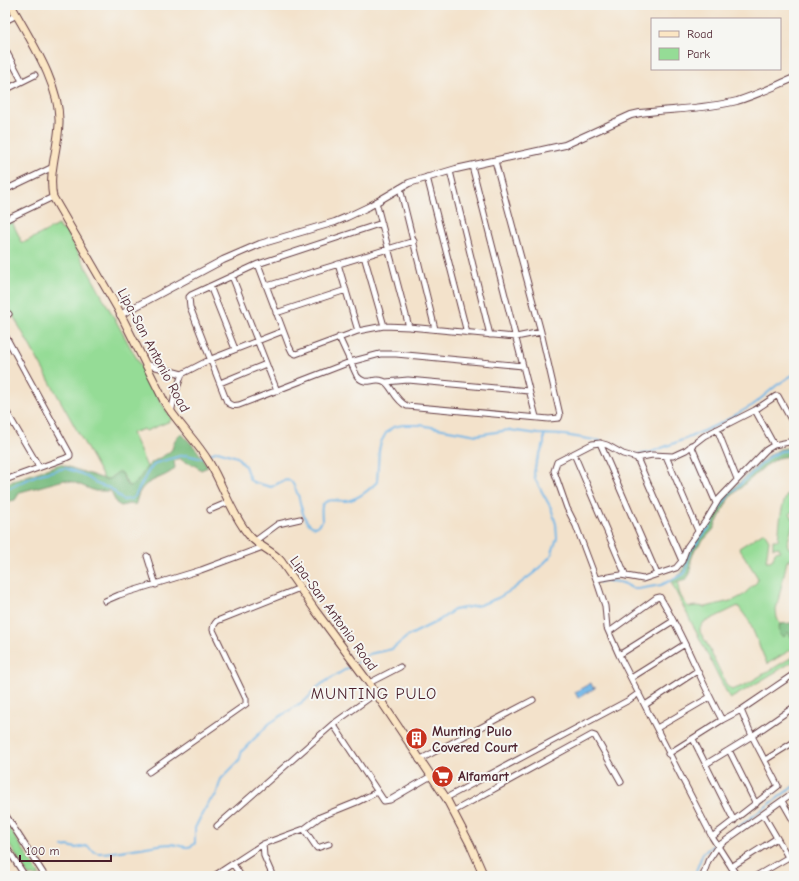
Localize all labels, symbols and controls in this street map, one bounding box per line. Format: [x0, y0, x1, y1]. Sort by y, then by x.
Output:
legend [651, 18, 781, 70]
text: Road [687, 27, 713, 41]
text: Park [687, 47, 710, 61]
street label: Lipa-San Antonio Road [114, 285, 193, 415]
street label: Lipa-San Antonio Road [286, 552, 381, 674]
district label: MUNTING PULO [311, 685, 437, 703]
place label: Munting Pulo Covered Court [432, 723, 518, 756]
building icon: Munting Pulo Covered Court [403, 726, 429, 752]
supermarket icon: Alfamart [430, 763, 456, 789]
place label: Alfamart [458, 768, 509, 785]
scale bar [20, 837, 111, 863]
text: 100 m [26, 844, 59, 858]

